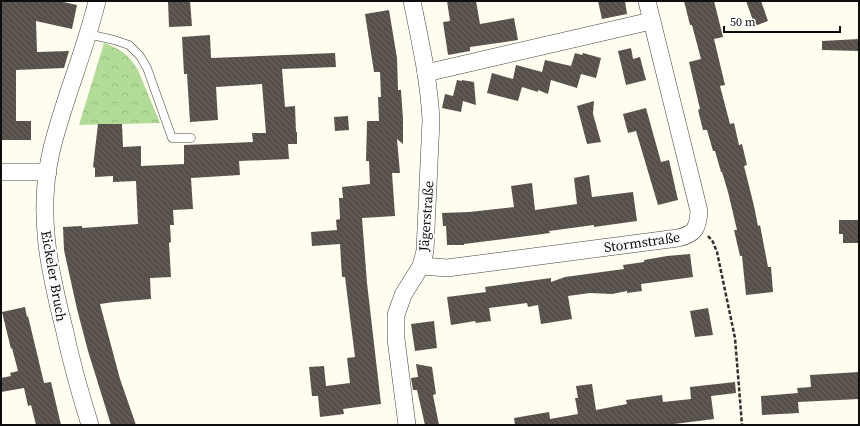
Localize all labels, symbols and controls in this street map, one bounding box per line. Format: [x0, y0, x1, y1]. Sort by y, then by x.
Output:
scale bar [724, 8, 840, 34]
text: 50 m [730, 14, 756, 30]
street label: Jägerstraße [413, 180, 438, 253]
street label: Stormstraße [603, 227, 681, 257]
street label: Eickeler Bruch [36, 229, 72, 323]

